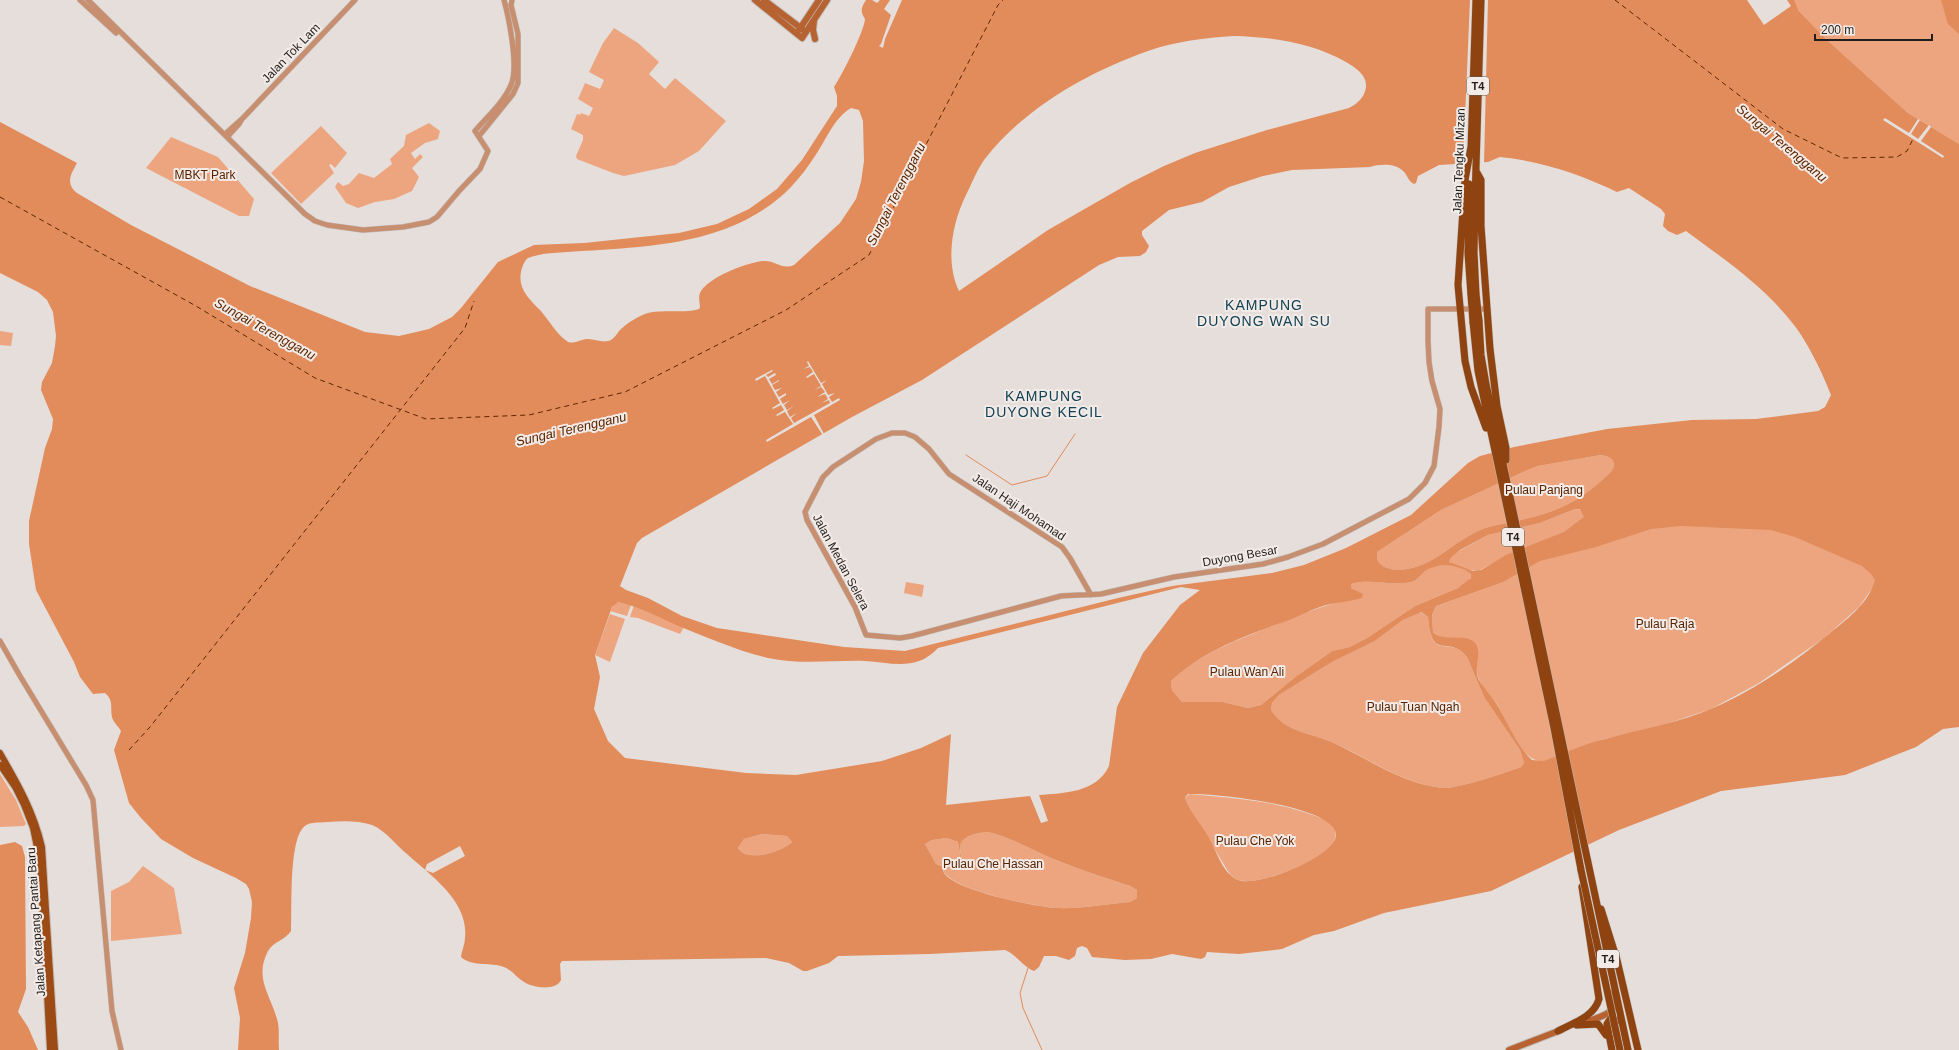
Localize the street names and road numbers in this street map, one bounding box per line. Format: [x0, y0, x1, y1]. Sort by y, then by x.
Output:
street label: Jalan Tok Lam [259, 20, 323, 86]
road number: T4 [1467, 77, 1489, 95]
street label: Jalan Tengku Mizan [1450, 108, 1468, 214]
street label: Jalan Haji Mohamad [970, 471, 1068, 543]
street label: Jalan Medan Selera [810, 512, 872, 613]
road number: T4 [1502, 528, 1524, 546]
street label: Duyong Besar [1201, 543, 1279, 569]
street label: Jalan Ketapang Pantai Baru [24, 847, 48, 997]
road number: T4 [1597, 950, 1619, 968]

